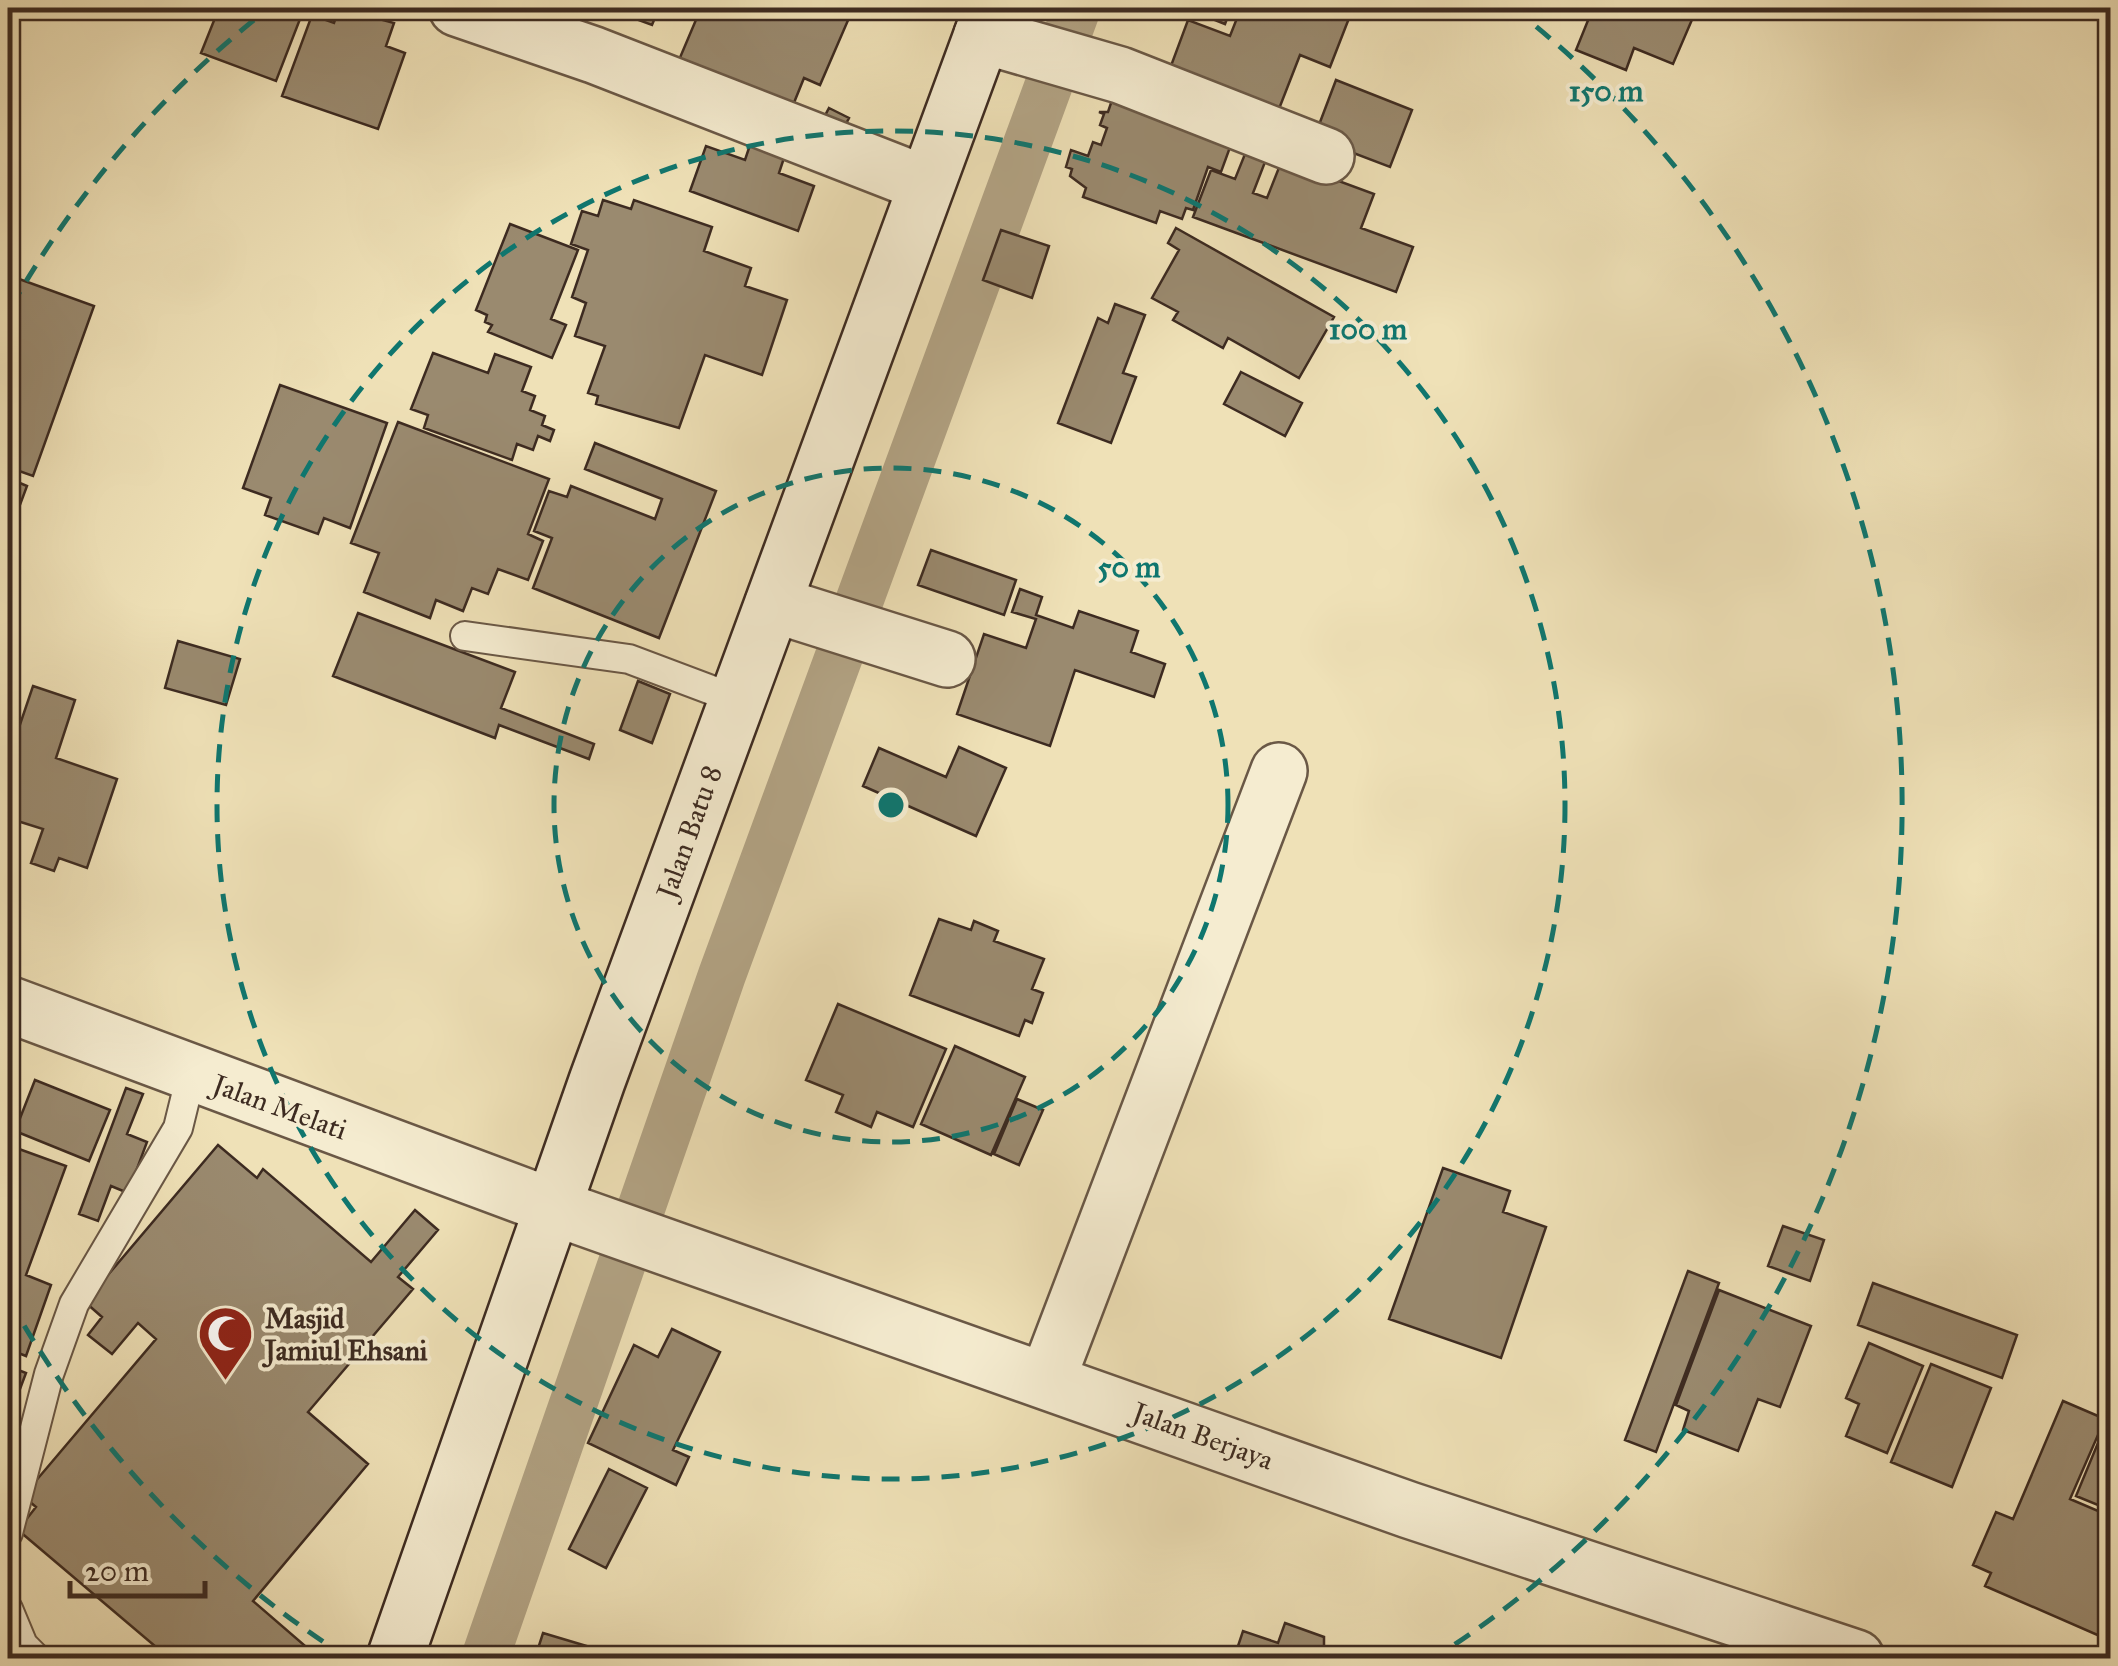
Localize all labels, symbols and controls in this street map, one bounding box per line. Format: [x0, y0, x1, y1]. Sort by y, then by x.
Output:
text: 150 m [1569, 73, 1644, 109]
text: 100 m [1329, 311, 1408, 347]
text: 50 m [1097, 549, 1161, 585]
street label: Jalan Batu 8 [648, 761, 729, 906]
centre of rings [873, 787, 909, 823]
street label: Jalan Melati [205, 1066, 352, 1148]
place label: Masjid Jamiul Ehsani [261, 1301, 428, 1368]
mosque icon: Masjid Jamiul Ehsani [196, 1304, 256, 1383]
street label: Jalan Berjaya [1125, 1393, 1278, 1478]
scale bar [70, 1536, 205, 1598]
text: 20 m [85, 1553, 149, 1589]

